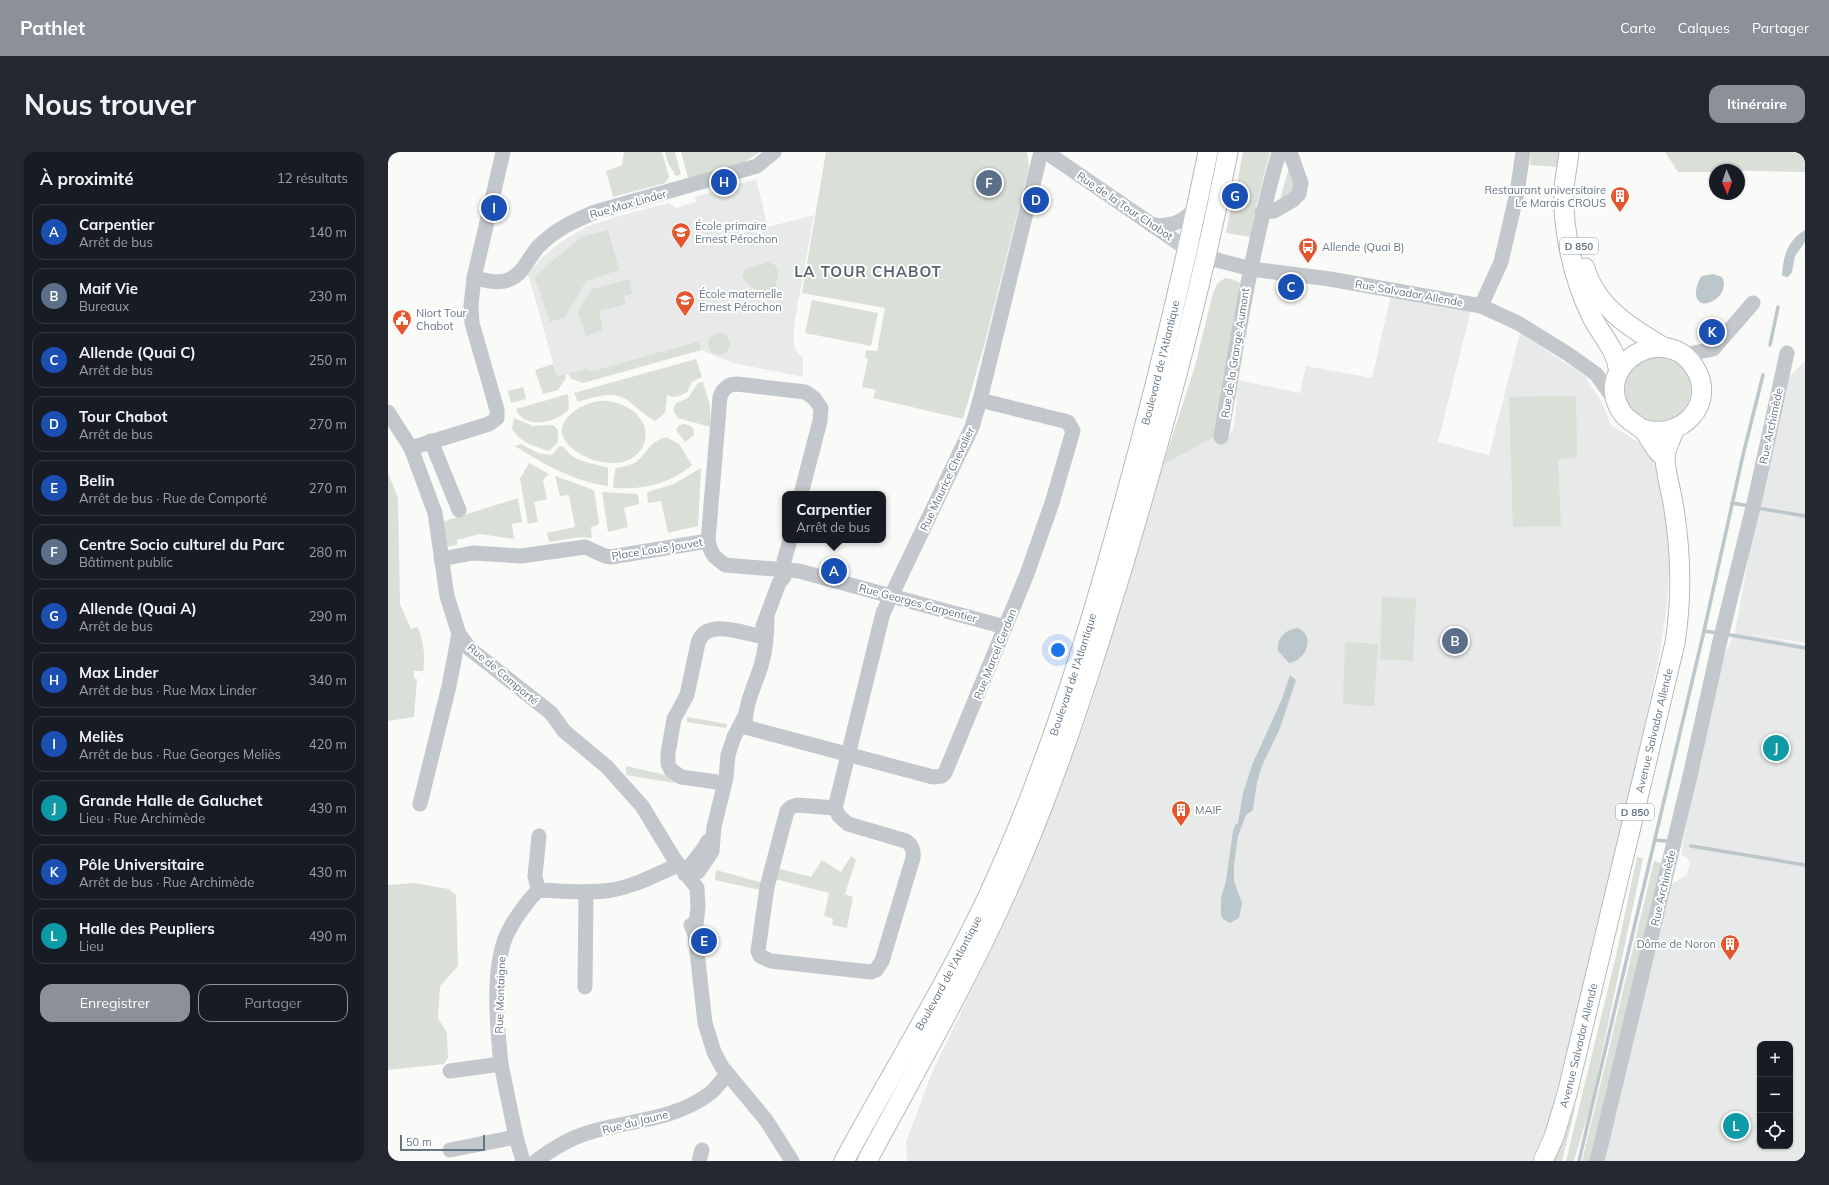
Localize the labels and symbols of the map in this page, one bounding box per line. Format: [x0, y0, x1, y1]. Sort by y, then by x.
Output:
north arrow [1709, 164, 1745, 200]
pin: H [711, 167, 737, 197]
pin: F [976, 168, 1002, 198]
street label: Rue de la Tour Chabot [1074, 169, 1176, 243]
pin: G [1222, 181, 1248, 211]
place label: Restaurant universitaire Le Marais CROUS [1484, 183, 1606, 210]
pin: D [1023, 185, 1049, 215]
building icon: Restaurant universitaire Le Marais CROUS [1609, 185, 1631, 213]
street label: Rue Max Linder [588, 186, 668, 222]
pin: I [481, 193, 507, 223]
place label: École primaire Ernest Pérochon [695, 219, 778, 246]
school or university icon: École primaire Ernest Pérochon [670, 221, 692, 249]
bus stop icon: Allende (Quai B) [1297, 236, 1319, 264]
road number: D 850 [1560, 238, 1598, 254]
place label: Allende (Quai B) [1322, 240, 1405, 254]
district label: LA TOUR CHABOT [794, 262, 942, 281]
pin: C [1278, 272, 1304, 302]
street label: Rue Salvador Allende [1354, 277, 1464, 309]
place label: École maternelle Ernest Pérochon [699, 287, 782, 314]
street label: Rue de la Grange Aumont [1218, 287, 1252, 419]
school or university icon: École maternelle Ernest Pérochon [674, 289, 696, 317]
street label: Boulevard de l'Atlantique [1138, 299, 1182, 426]
place label: Niort Tour Chabot [416, 306, 467, 333]
public building icon: Niort Tour Chabot [391, 308, 413, 336]
pin: K [1699, 317, 1725, 347]
street label: Rue Archimède [1756, 387, 1786, 465]
street label: Rue Maurice Chevalier [917, 425, 977, 533]
street label: Place Louis Jouvet [611, 535, 704, 563]
pin: A [821, 556, 847, 586]
street label: Rue Georges Carpentier [858, 581, 978, 625]
street label: Rue Marcel Cerdan [970, 607, 1020, 701]
street label: Boulevard de l'Atlantique [1046, 612, 1099, 738]
pin: B [1442, 626, 1468, 656]
street label: Rue de Comporté [465, 640, 541, 708]
your location [1048, 640, 1068, 660]
street label: Avenue Salvador Allende [1632, 667, 1676, 794]
pin: J [1763, 733, 1789, 763]
building icon: MAIF [1170, 799, 1192, 827]
place label: MAIF [1195, 803, 1222, 817]
road number: D 850 [1616, 804, 1654, 820]
street label: Rue Archimède [1647, 849, 1679, 927]
street label: Boulevard de l'Atlantique [912, 913, 985, 1033]
pin: E [691, 926, 717, 956]
building icon: Dôme de Noron [1719, 933, 1741, 961]
place label: Dôme de Noron [1636, 937, 1716, 951]
street label: Rue Montaigne [492, 956, 508, 1034]
street label: Avenue Salvador Allende [1556, 982, 1600, 1110]
street label: Rue du Jaune [600, 1107, 670, 1137]
pin: L [1723, 1111, 1749, 1141]
scale bar [400, 1133, 485, 1152]

